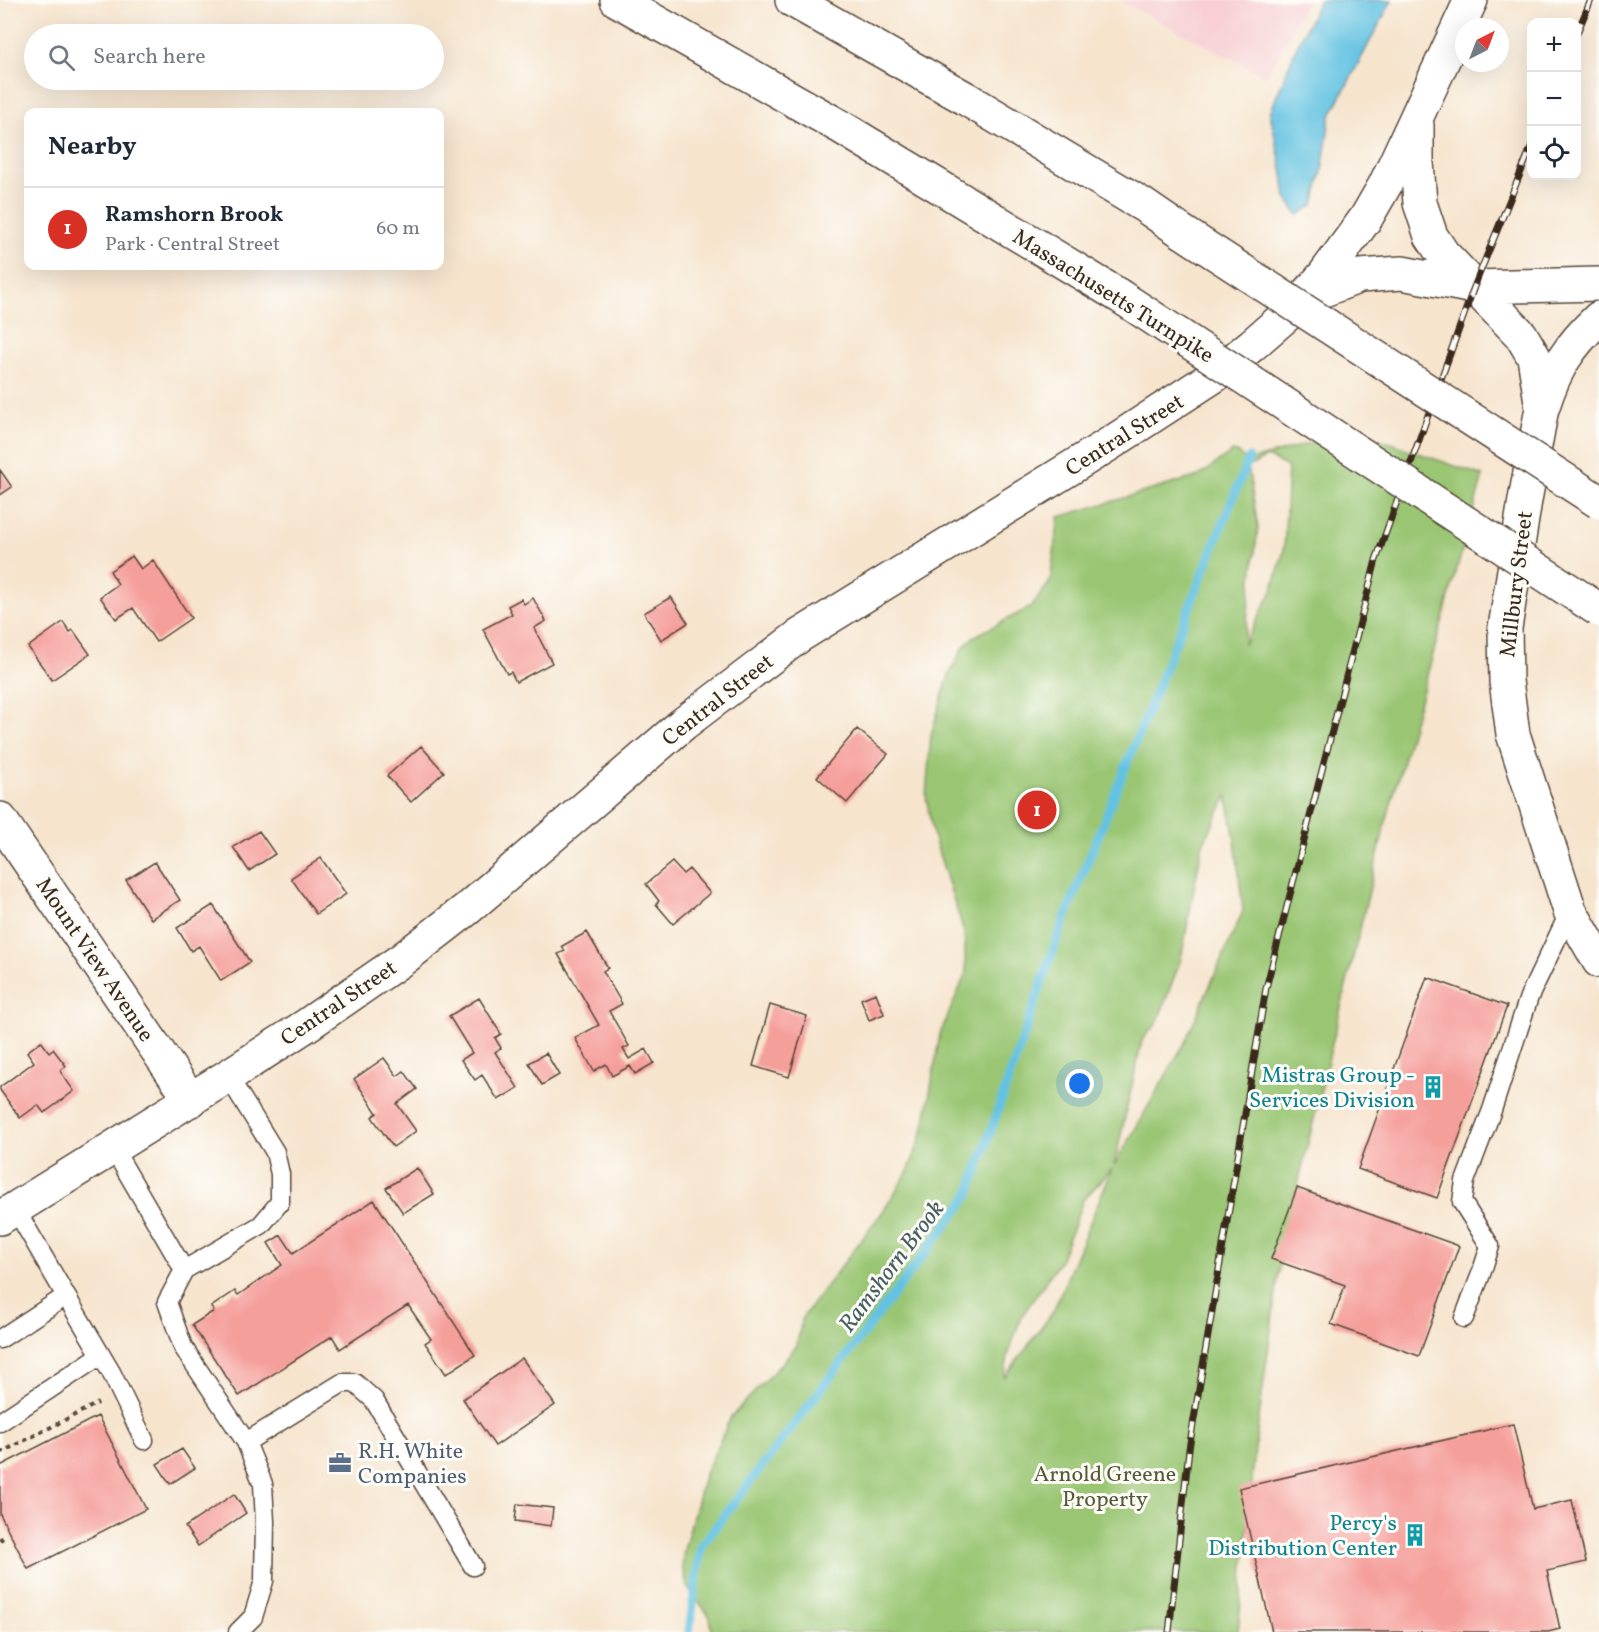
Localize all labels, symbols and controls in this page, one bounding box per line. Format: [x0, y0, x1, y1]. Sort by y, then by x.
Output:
north arrow [1455, 18, 1509, 72]
map controls [1527, 18, 1581, 180]
button: + [1527, 18, 1581, 72]
search box [24, 24, 444, 90]
icon: search [45, 41, 78, 74]
text: Search here [93, 42, 206, 73]
button: − [1527, 72, 1581, 126]
button: locate [1527, 126, 1581, 180]
text: Nearby [48, 129, 137, 165]
text: Ramshorn Brook [105, 200, 283, 231]
text: 1 [63, 215, 72, 243]
text: 60 m [376, 215, 420, 243]
street label: Massachusetts Turnpike [1006, 222, 1219, 372]
text: Park · Central Street [105, 231, 280, 259]
street label: Central Street [1060, 387, 1191, 485]
street label: Millbury Street [1493, 509, 1542, 659]
street label: Central Street [656, 647, 781, 755]
pin: 1 [1018, 788, 1056, 832]
street label: Mount View Avenue [27, 872, 161, 1049]
street label: Central Street [275, 953, 404, 1055]
place label: Mistras Group - Services Division [1249, 1061, 1415, 1117]
your location [1065, 1069, 1094, 1098]
building icon: Mistras Group - Services Division [1420, 1074, 1446, 1100]
water label: Ramshorn Brook [832, 1194, 954, 1340]
place label: R.H. White Companies [358, 1437, 467, 1493]
office icon: R.H. White Companies [327, 1450, 353, 1476]
park label: Arnold Greene Property [1034, 1460, 1176, 1516]
place label: Percy's Distribution Center [1208, 1509, 1397, 1565]
building icon: Percy's Distribution Center [1402, 1522, 1428, 1548]

